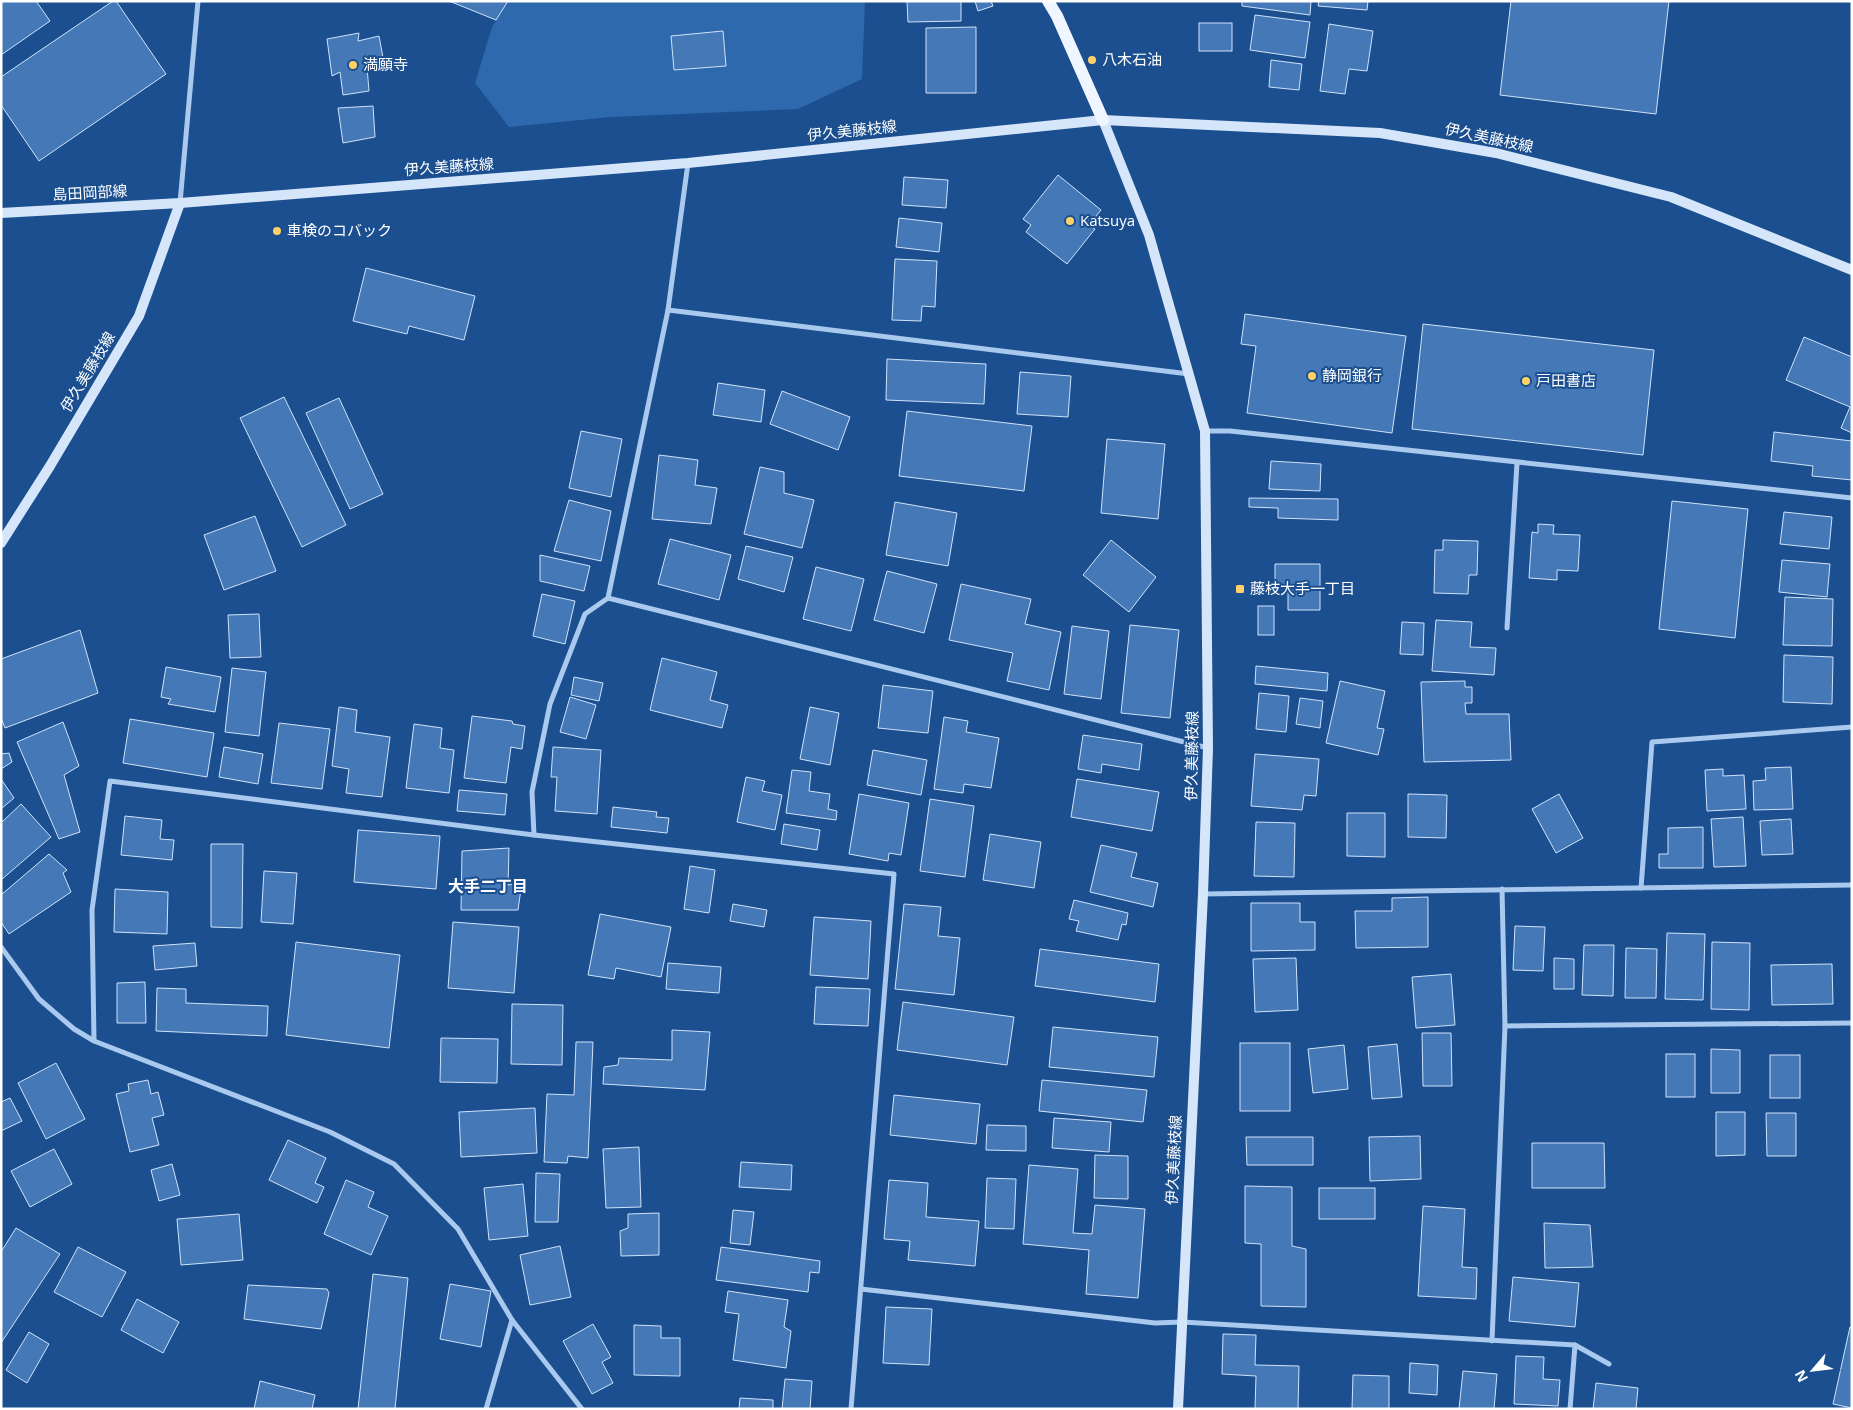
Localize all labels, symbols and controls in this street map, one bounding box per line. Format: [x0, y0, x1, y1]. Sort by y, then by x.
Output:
place label: 八木石油 [1102, 49, 1162, 69]
place label: 満願寺 [363, 54, 408, 74]
marker: 八木石油 [1086, 54, 1098, 66]
marker: 満願寺 [347, 59, 359, 71]
street label: 伊久美藤枝線 [806, 115, 898, 145]
street label: 伊久美藤枝線 [1443, 118, 1535, 156]
street label: 伊久美藤枝線 [403, 153, 495, 179]
street label: 島田岡部線 [52, 180, 128, 204]
place label: Katsuya [1080, 210, 1135, 230]
marker: Katsuya [1064, 215, 1076, 227]
place label: 車検のコバック [287, 220, 392, 240]
marker: 車検のコバック [271, 225, 283, 237]
street label: 伊久美藤枝線 [55, 328, 119, 415]
place label: 静岡銀行 [1322, 365, 1382, 385]
marker: 静岡銀行 [1306, 370, 1318, 382]
place label: 戸田書店 [1536, 370, 1596, 390]
marker: 戸田書店 [1520, 375, 1532, 387]
place label: 藤枝大手一丁目 [1250, 578, 1355, 598]
marker: 藤枝大手一丁目 [1234, 583, 1246, 595]
street label: 伊久美藤枝線 [1180, 711, 1202, 801]
district label: 大手二丁目 [448, 875, 528, 897]
street label: 伊久美藤枝線 [1161, 1114, 1185, 1205]
north arrow [1788, 1345, 1838, 1395]
text: N [1790, 1367, 1812, 1386]

